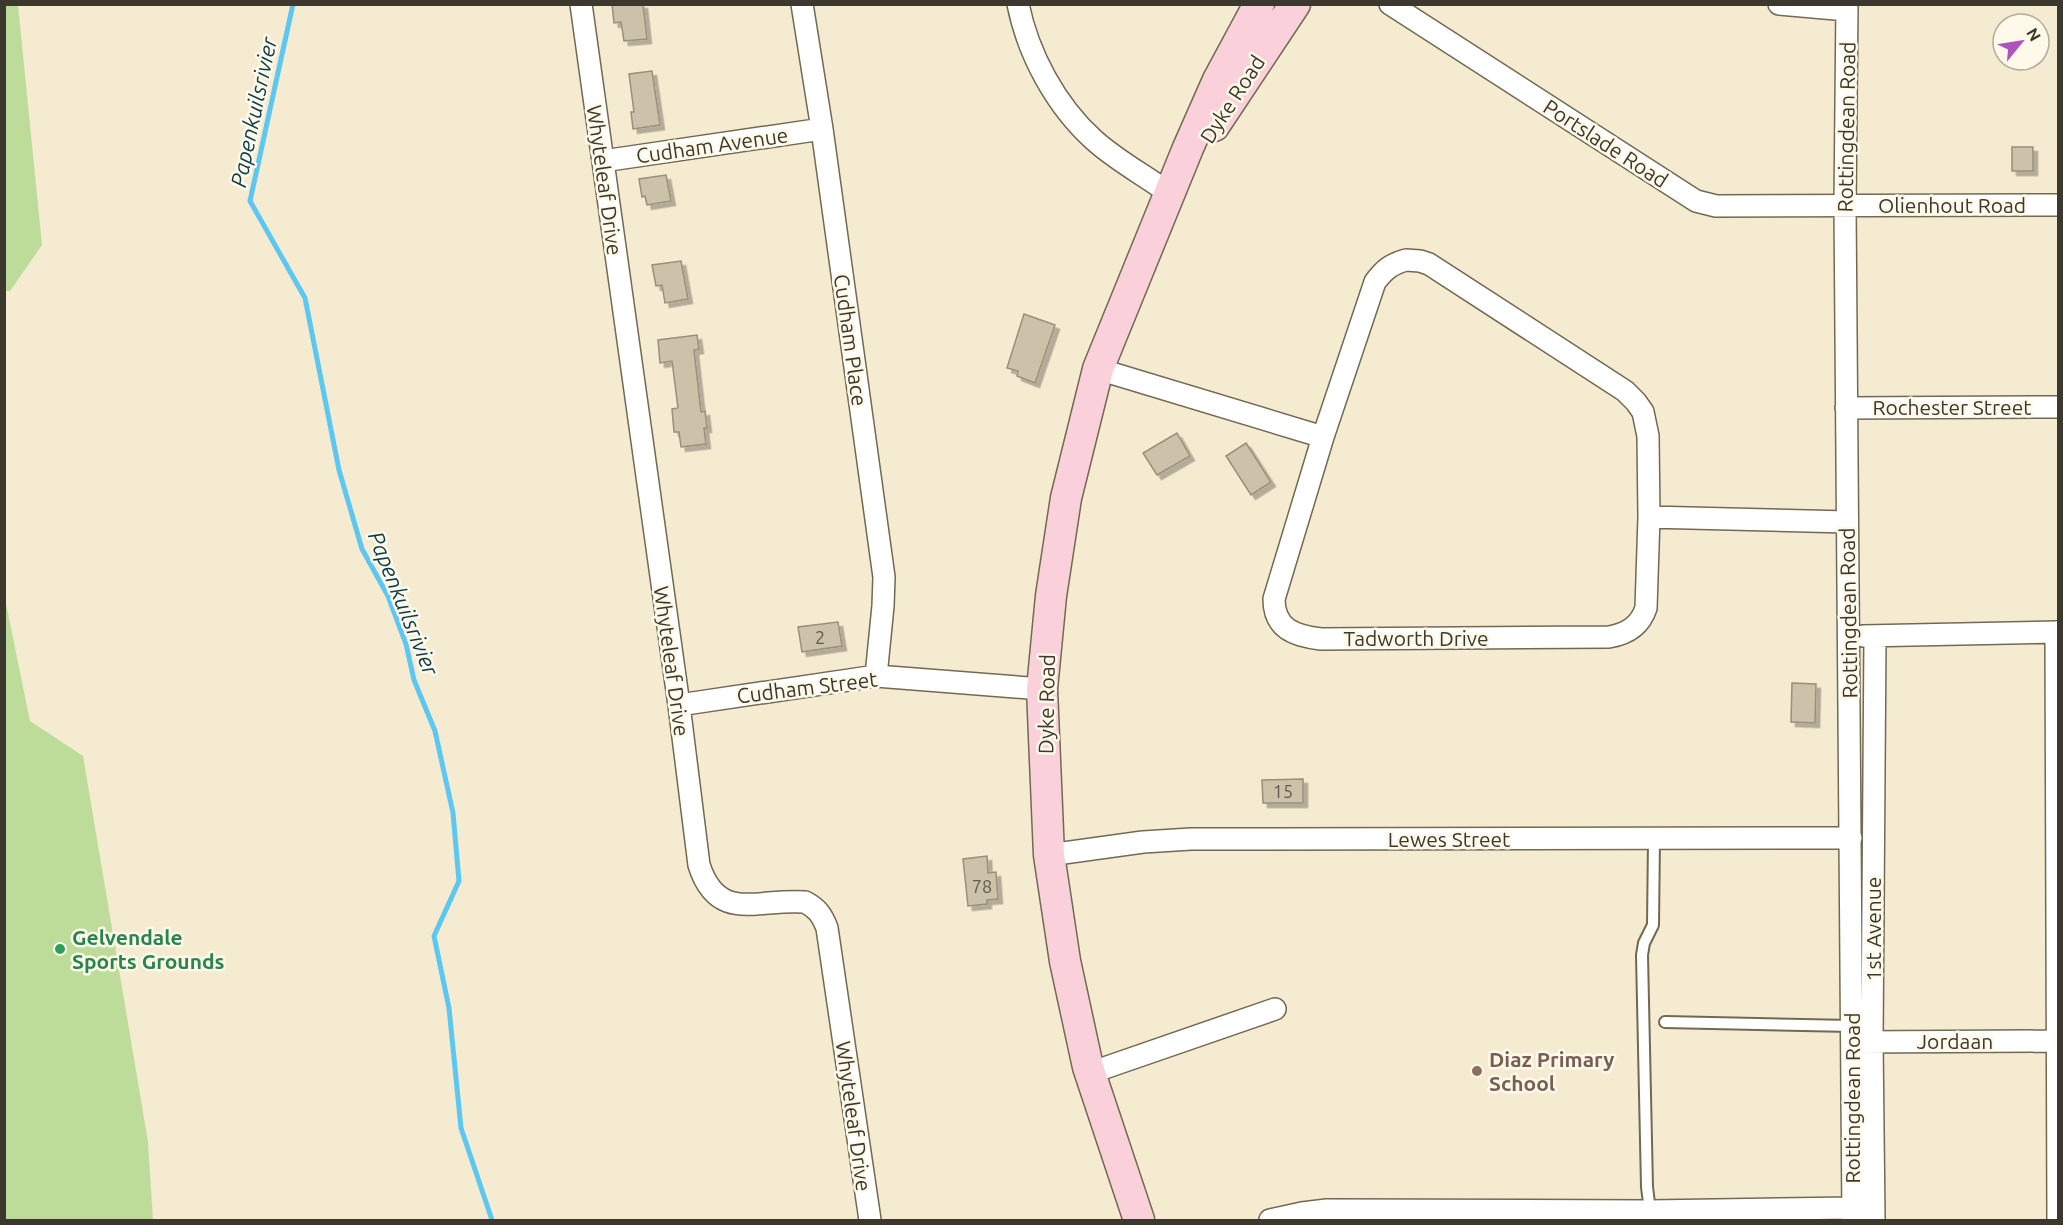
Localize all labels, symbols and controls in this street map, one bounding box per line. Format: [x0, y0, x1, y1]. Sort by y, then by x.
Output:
north arrow [1991, 12, 2051, 72]
text: N [2023, 25, 2045, 44]
water label: Papenkuilsrivier [225, 34, 281, 189]
street label: Rottingdean Road [1833, 41, 1859, 213]
street label: Dyke Road [1195, 51, 1269, 147]
street label: Portslade Road [1539, 94, 1673, 192]
street label: Whyteleaf Drive [583, 103, 627, 257]
street label: Cudham Avenue [634, 122, 790, 168]
street label: Olienhout Road [1878, 193, 2026, 217]
street label: Cudham Place [830, 273, 872, 407]
street label: Rochester Street [1873, 395, 2032, 419]
water label: Papenkuilsrivier [364, 527, 444, 679]
street label: Rottingdean Road [1835, 527, 1861, 699]
street label: Whyteleaf Drive [650, 584, 694, 738]
street label: Tadworth Drive [1343, 626, 1489, 650]
house number: 2 [815, 627, 825, 647]
street label: Dyke Road [1033, 654, 1059, 754]
street label: Cudham Street [735, 666, 879, 708]
house number: 15 [1273, 781, 1293, 801]
street label: Lewes Street [1388, 827, 1510, 851]
house number: 78 [972, 876, 992, 896]
street label: 1st Avenue [1861, 877, 1885, 981]
place label: Gelvendale Sports Grounds [72, 925, 225, 973]
marker: Gelvendale Sports Grounds [53, 942, 67, 956]
street label: Rottingdean Road [1840, 1013, 1864, 1183]
street label: Jordaan [1917, 1029, 1993, 1053]
street label: Whyteleaf Drive [832, 1039, 876, 1193]
place label: Diaz Primary School [1489, 1047, 1614, 1095]
marker: Diaz Primary School [1470, 1064, 1484, 1078]

